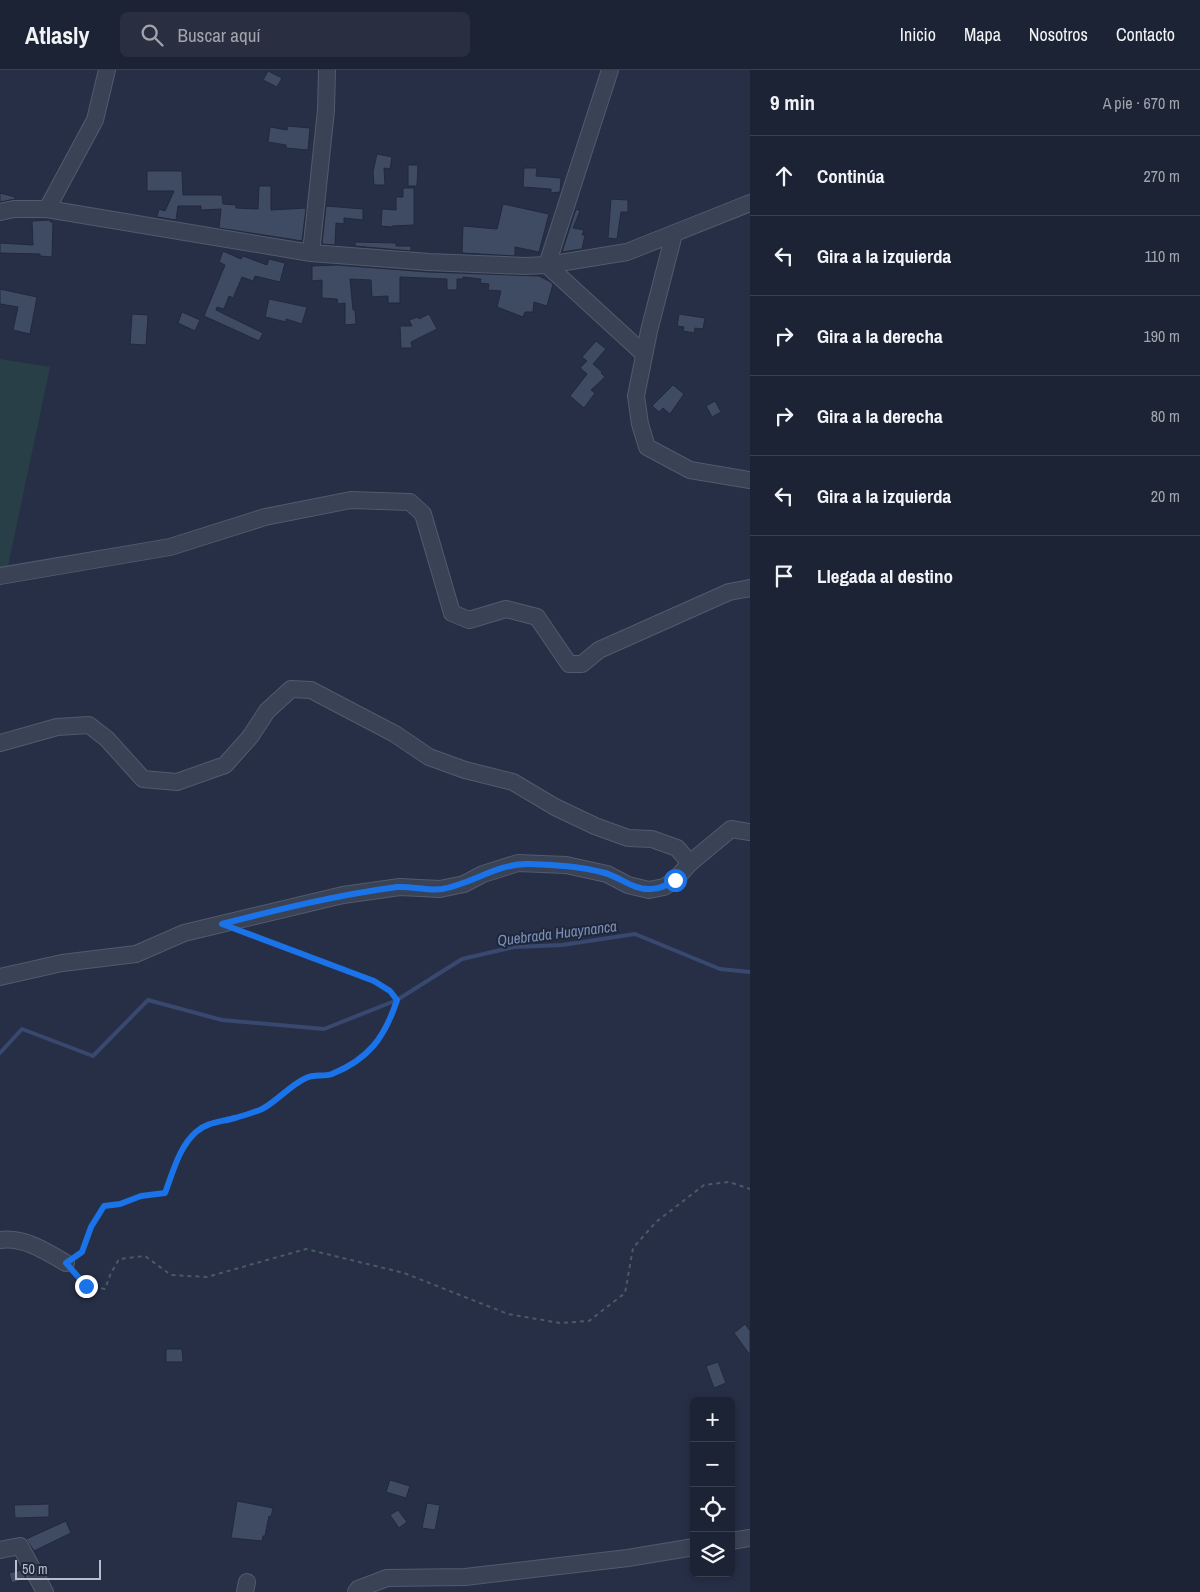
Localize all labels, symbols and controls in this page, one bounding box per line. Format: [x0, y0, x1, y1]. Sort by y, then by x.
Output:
search box [120, 12, 470, 57]
text: Atlasly [25, 19, 90, 51]
icon: search [138, 21, 166, 49]
text: Buscar aquí [178, 22, 261, 48]
text: Inicio [900, 22, 936, 47]
text: Mapa [964, 22, 1001, 47]
text: Nosotros [1029, 22, 1088, 47]
text: Contacto [1116, 22, 1175, 47]
text: 9 min [770, 88, 815, 117]
text: A pie · 670 m [1103, 92, 1180, 114]
icon: ahead [770, 162, 798, 190]
text: Continúa [817, 163, 885, 189]
text: 270 m [1144, 165, 1180, 187]
icon: left [770, 242, 798, 270]
text: Gira a la izquierda [817, 243, 951, 269]
text: 110 m [1144, 245, 1180, 267]
icon: right [770, 322, 798, 350]
text: Gira a la derecha [817, 323, 943, 349]
text: 190 m [1144, 325, 1180, 347]
icon: right [770, 402, 798, 430]
text: Gira a la derecha [817, 403, 943, 429]
text: 80 m [1151, 405, 1180, 427]
icon: left [770, 482, 798, 510]
text: Gira a la izquierda [817, 483, 951, 509]
text: 20 m [1151, 485, 1180, 507]
icon: arrive [770, 562, 798, 590]
text: Llegada al destino [817, 563, 953, 589]
route start [664, 869, 687, 892]
water label: Quebrada Huaynanca [496, 915, 618, 951]
route end [75, 1275, 98, 1298]
map controls [690, 1397, 735, 1577]
button: + [690, 1397, 735, 1442]
button: − [690, 1442, 735, 1487]
button: locate [690, 1487, 735, 1532]
button: layers [690, 1532, 735, 1577]
scale bar [15, 1557, 101, 1580]
text: 50 m [22, 1560, 48, 1578]

